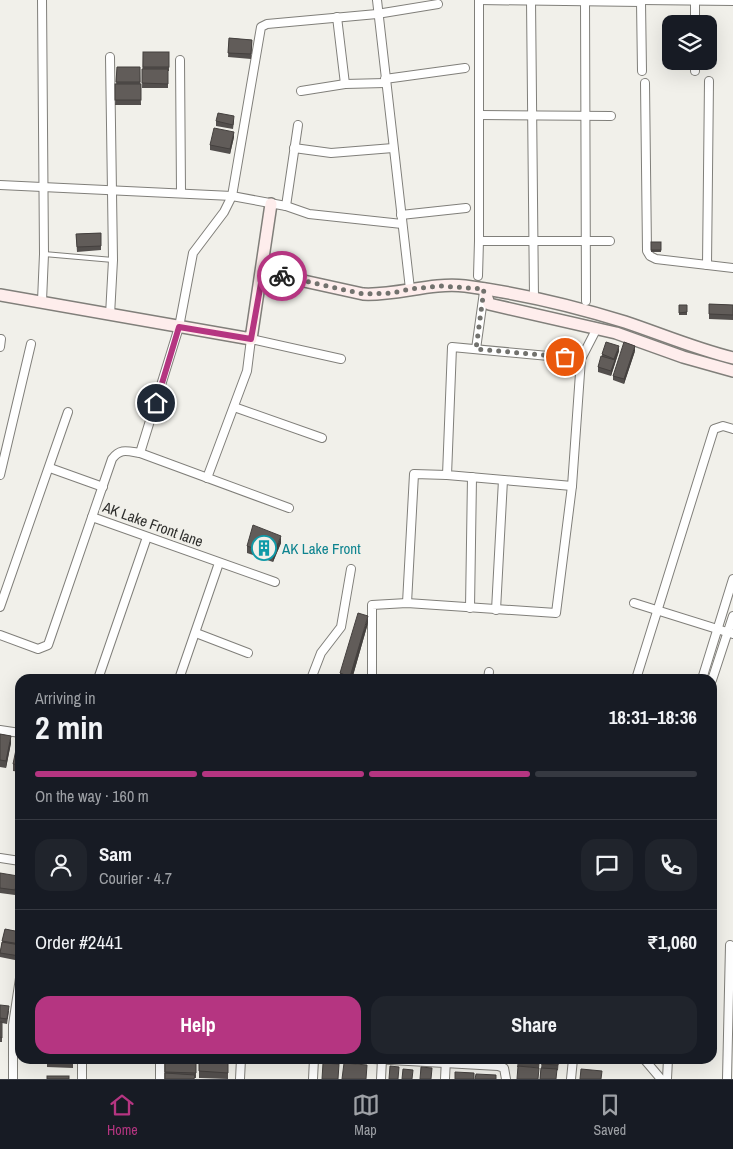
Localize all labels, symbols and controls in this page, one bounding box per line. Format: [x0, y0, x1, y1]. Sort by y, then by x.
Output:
map controls [662, 15, 717, 70]
button: layers [662, 15, 717, 70]
courier [257, 251, 307, 301]
icon: bike [268, 262, 296, 290]
pin [544, 336, 586, 378]
icon: bag [551, 343, 579, 371]
pin [135, 382, 177, 424]
icon: home [142, 389, 170, 417]
street label: AK Lake Front lane [99, 496, 206, 552]
building icon: AK Lake Front [251, 535, 277, 561]
place label: AK Lake Front [281, 538, 361, 559]
text: Arriving in [35, 687, 96, 709]
text: 18:31–18:36 [609, 704, 697, 730]
text: 2 min [35, 706, 104, 749]
text: On the way · 160 m [35, 785, 149, 807]
button: person [35, 839, 87, 891]
button: chat [581, 839, 633, 891]
button: phone [645, 839, 697, 891]
text: Sam [99, 841, 132, 867]
text: Courier · 4.7 [99, 867, 172, 889]
text: Order #2441 [35, 929, 122, 955]
text: ₹1,060 [647, 929, 697, 955]
button: Help [35, 996, 361, 1054]
button: Share [371, 996, 697, 1054]
tab: Home [107, 1091, 138, 1139]
tab: Map [352, 1091, 380, 1139]
tab: Saved [593, 1091, 626, 1139]

